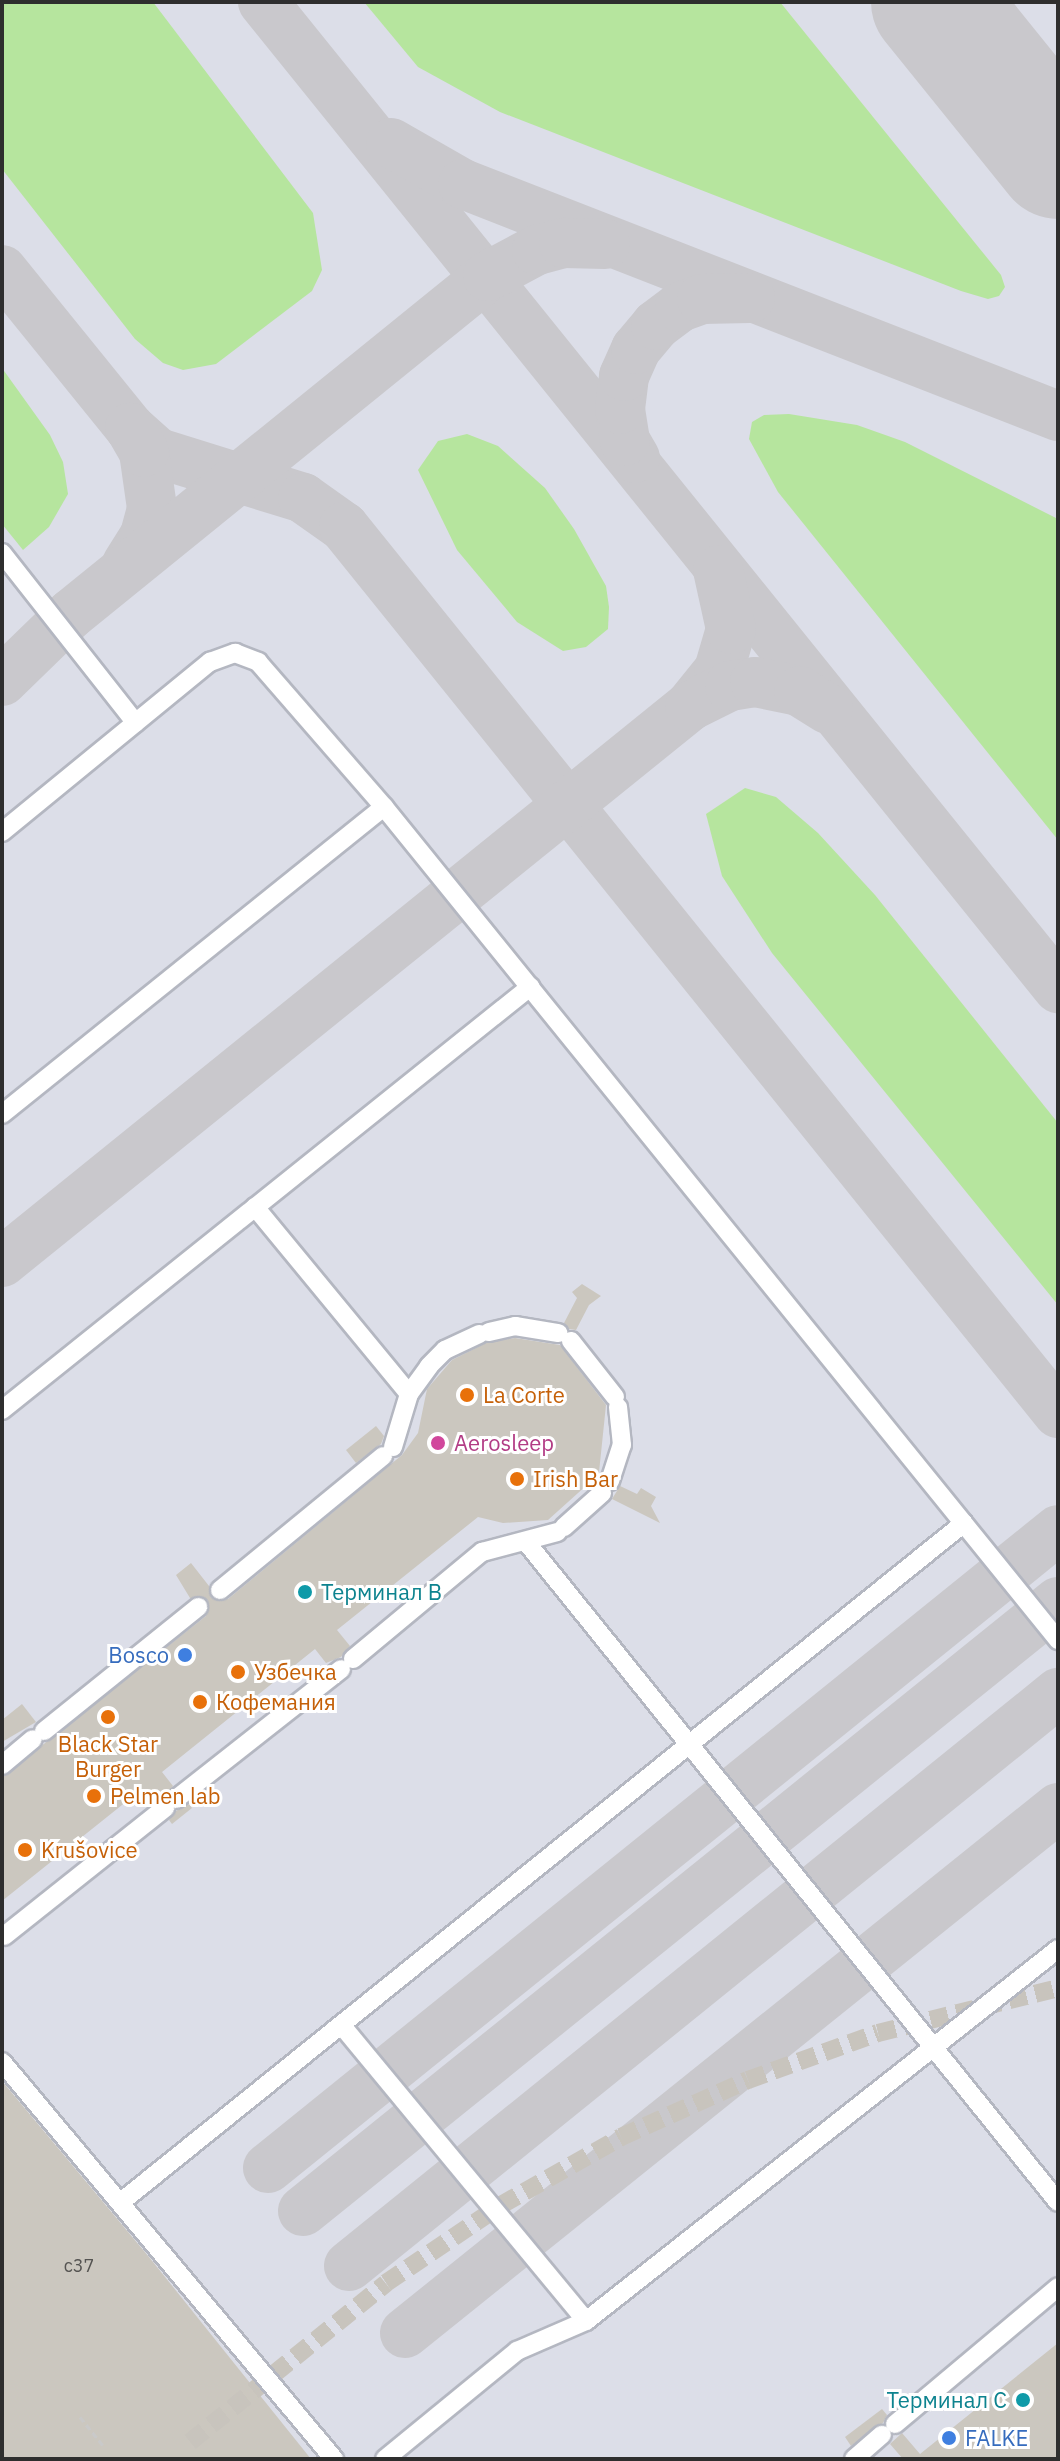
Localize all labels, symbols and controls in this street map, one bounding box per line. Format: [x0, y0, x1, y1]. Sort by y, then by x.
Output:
place label: La Corte [483, 1382, 565, 1408]
marker: La Corte [458, 1386, 476, 1404]
place label: Aerosleep [454, 1430, 554, 1456]
marker: Aerosleep [429, 1434, 447, 1452]
place label: Irish Bar [533, 1466, 618, 1492]
marker: Irish Bar [508, 1470, 526, 1488]
place label: Терминал B [321, 1579, 442, 1605]
marker: Терминал B [296, 1583, 314, 1601]
place label: Bosco [108, 1642, 169, 1668]
marker: Bosco [176, 1646, 194, 1664]
place label: Узбечка [254, 1659, 337, 1685]
marker: Узбечка [229, 1663, 247, 1681]
place label: Кофемания [216, 1689, 336, 1715]
marker: Кофемания [191, 1693, 209, 1711]
marker: Black Star Burger [99, 1708, 117, 1726]
place label: Black Star Burger [58, 1730, 158, 1782]
place label: Pelmen lab [110, 1783, 220, 1809]
marker: Pelmen lab [85, 1787, 103, 1805]
place label: Krušovice [41, 1837, 137, 1863]
marker: Krušovice [16, 1841, 34, 1859]
house number: с37 [64, 2255, 94, 2277]
place label: Терминал C [887, 2387, 1007, 2413]
marker: Терминал C [1014, 2391, 1032, 2409]
place label: FALKE [965, 2425, 1028, 2451]
marker: FALKE [940, 2429, 958, 2447]

